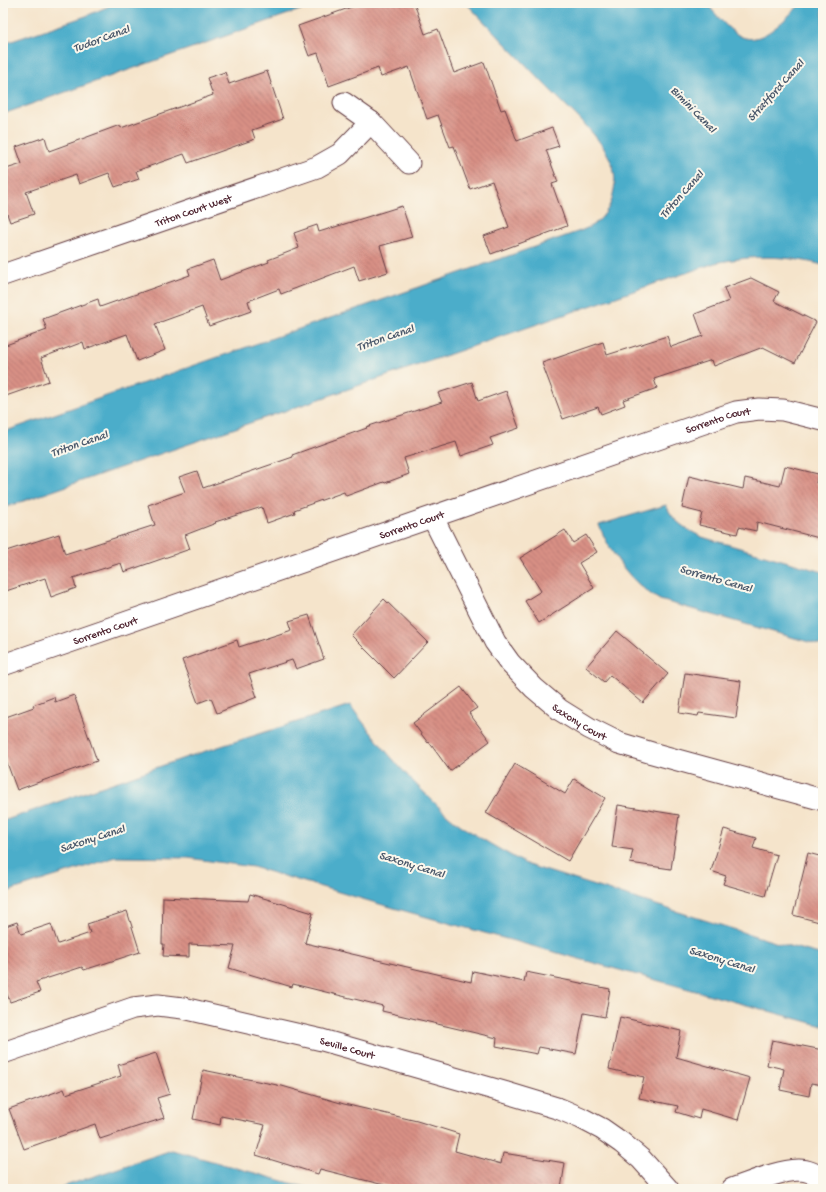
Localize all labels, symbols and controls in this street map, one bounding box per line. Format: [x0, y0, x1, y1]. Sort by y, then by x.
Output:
water label: Tudor Canal [72, 23, 133, 57]
water label: Stratford Canal [745, 56, 809, 125]
water label: Bimini Canal [667, 84, 719, 138]
water label: Triton Canal [657, 168, 708, 222]
street label: Triton Court West [153, 192, 235, 231]
water label: Triton Canal [355, 322, 417, 355]
street label: Sorrento Court [684, 406, 753, 437]
water label: Triton Canal [49, 428, 111, 461]
street label: Sorrento Court [378, 509, 447, 543]
water label: Sorrento Canal [678, 563, 754, 597]
street label: Sorrento Court [72, 614, 141, 648]
street label: Saxony Court [549, 702, 609, 744]
water label: Saxony Canal [58, 822, 128, 857]
water label: Saxony Canal [377, 849, 447, 883]
water label: Saxony Canal [687, 944, 757, 978]
street label: Seville Court [318, 1036, 377, 1063]

